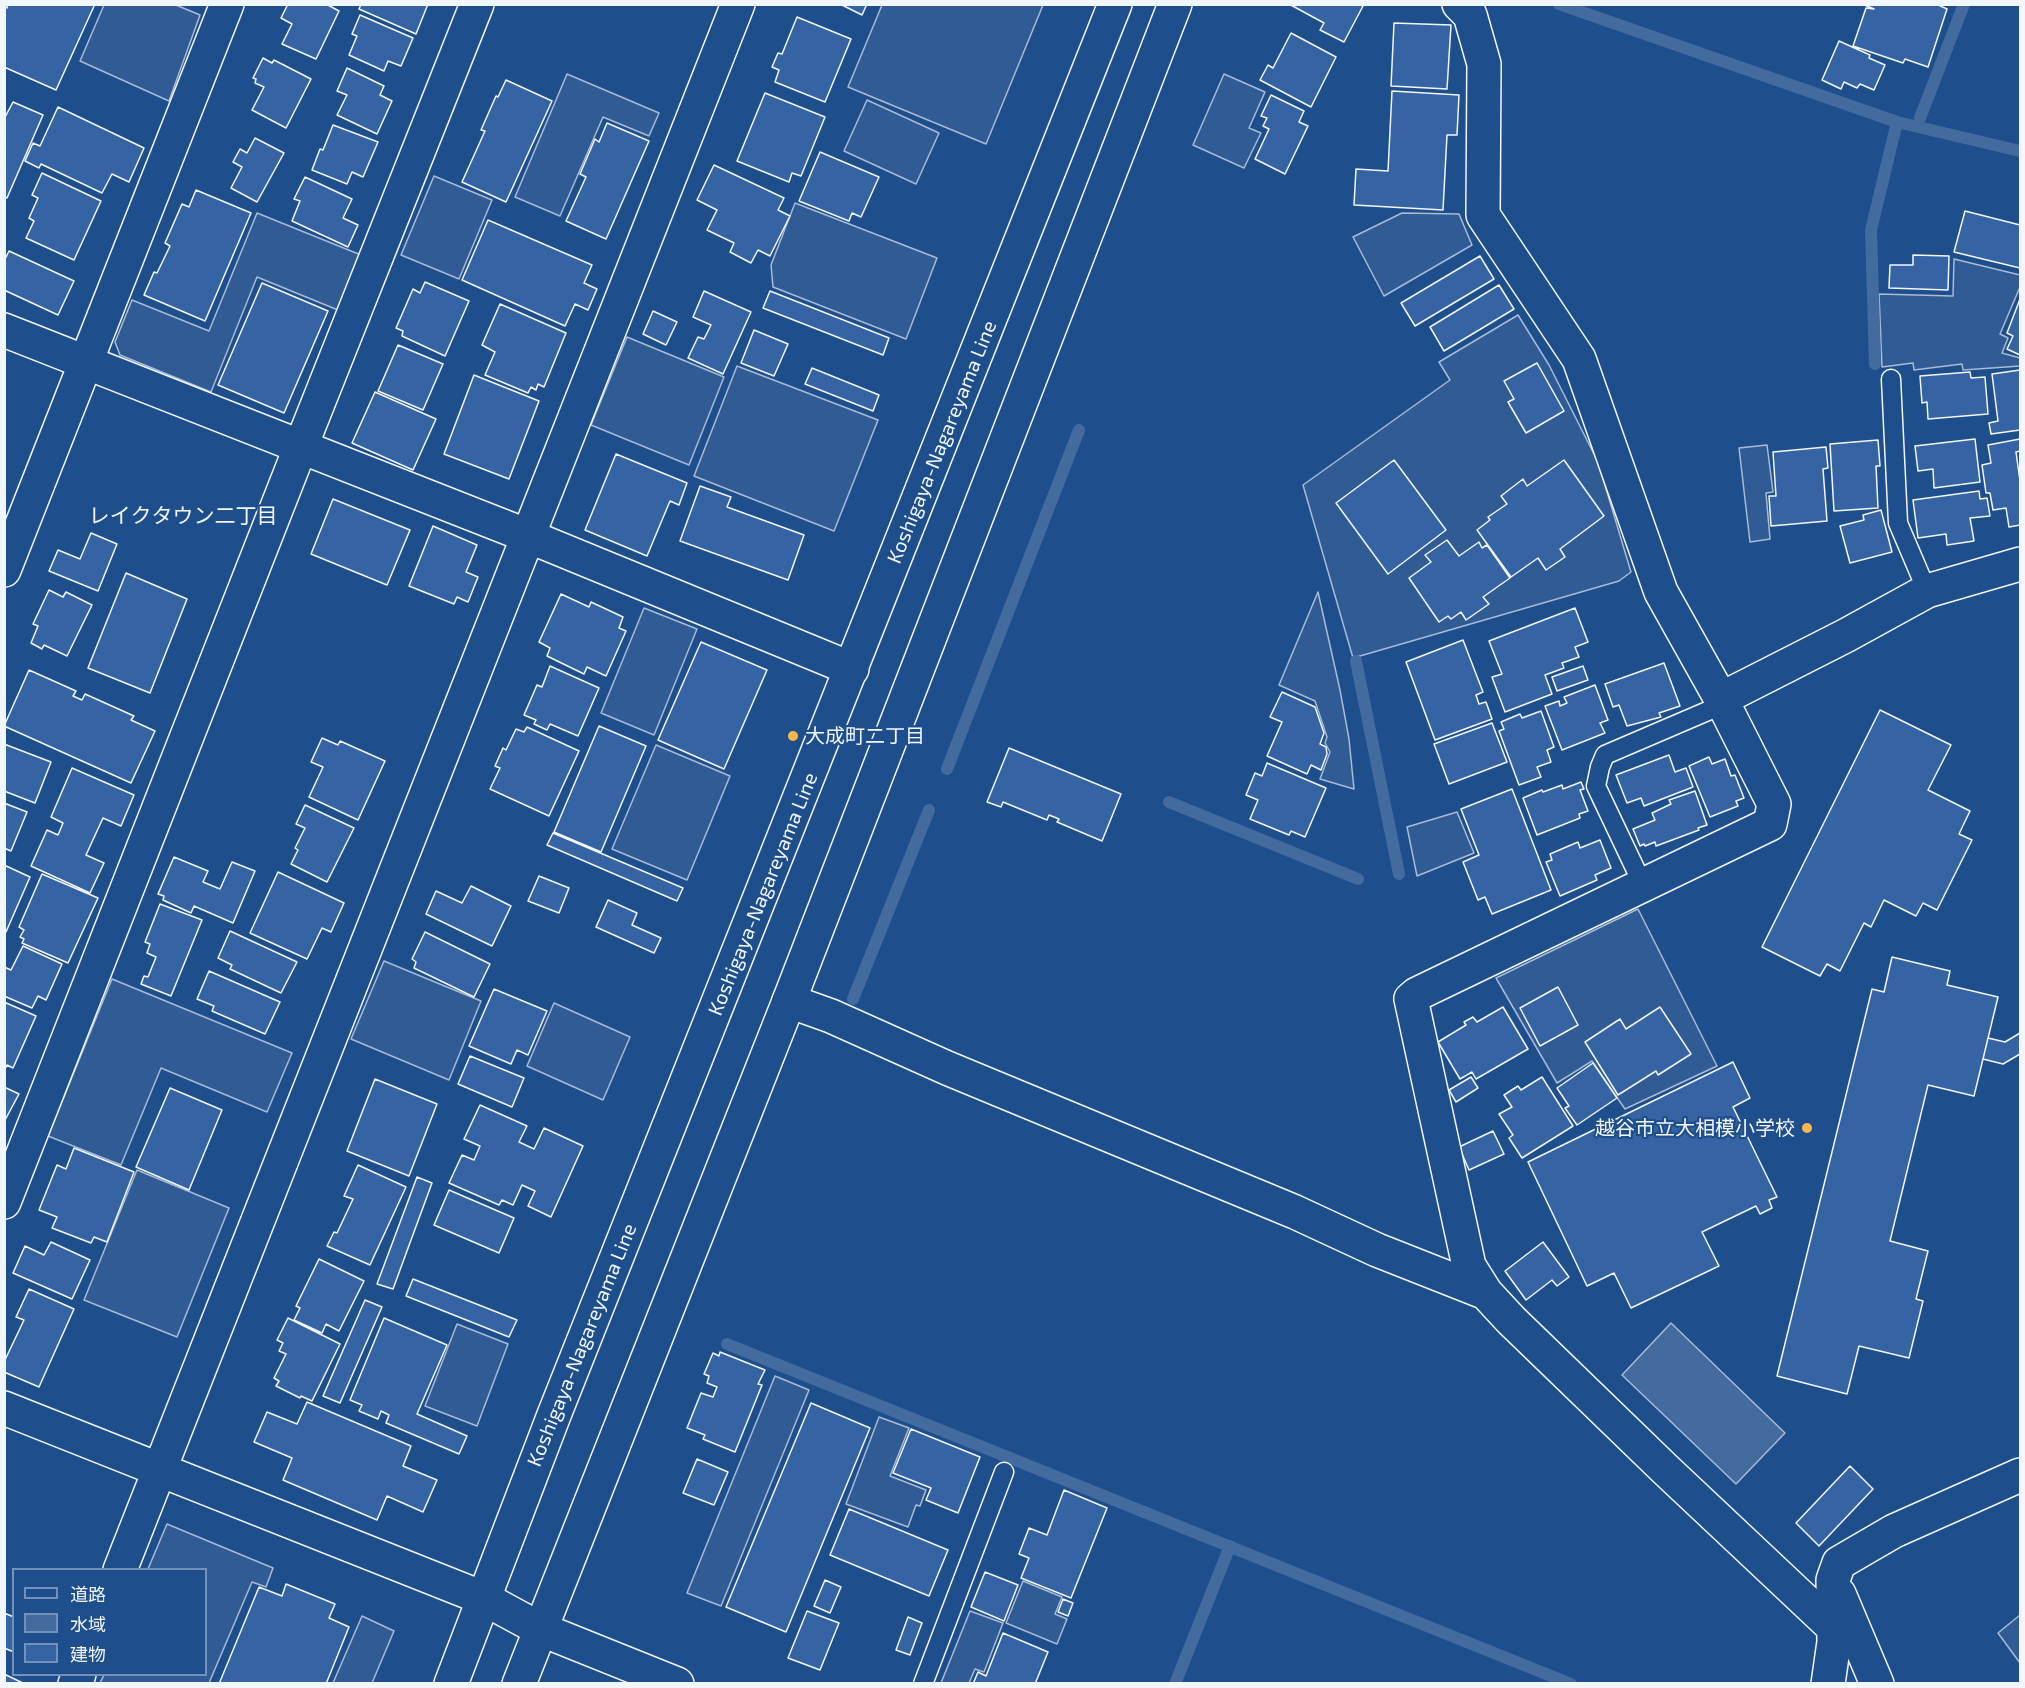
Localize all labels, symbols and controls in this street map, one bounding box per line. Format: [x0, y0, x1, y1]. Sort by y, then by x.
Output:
street label: Koshigaya-Nagareyama Line [882, 317, 1002, 567]
district label: レイクタウン二丁目 [89, 503, 277, 529]
place label: 大成町二丁目 [805, 724, 925, 748]
marker: 大成町二丁目 [786, 729, 800, 743]
street label: Koshigaya-Nagareyama Line [703, 769, 823, 1019]
place label: 越谷市立大相模小学校 [1595, 1116, 1795, 1140]
marker: 越谷市立大相模小学校 [1800, 1121, 1814, 1135]
street label: Koshigaya-Nagareyama Line [522, 1220, 642, 1470]
legend [12, 1568, 207, 1676]
text: 道路 [70, 1583, 106, 1605]
text: 水域 [70, 1613, 106, 1635]
text: 建物 [70, 1643, 106, 1665]

